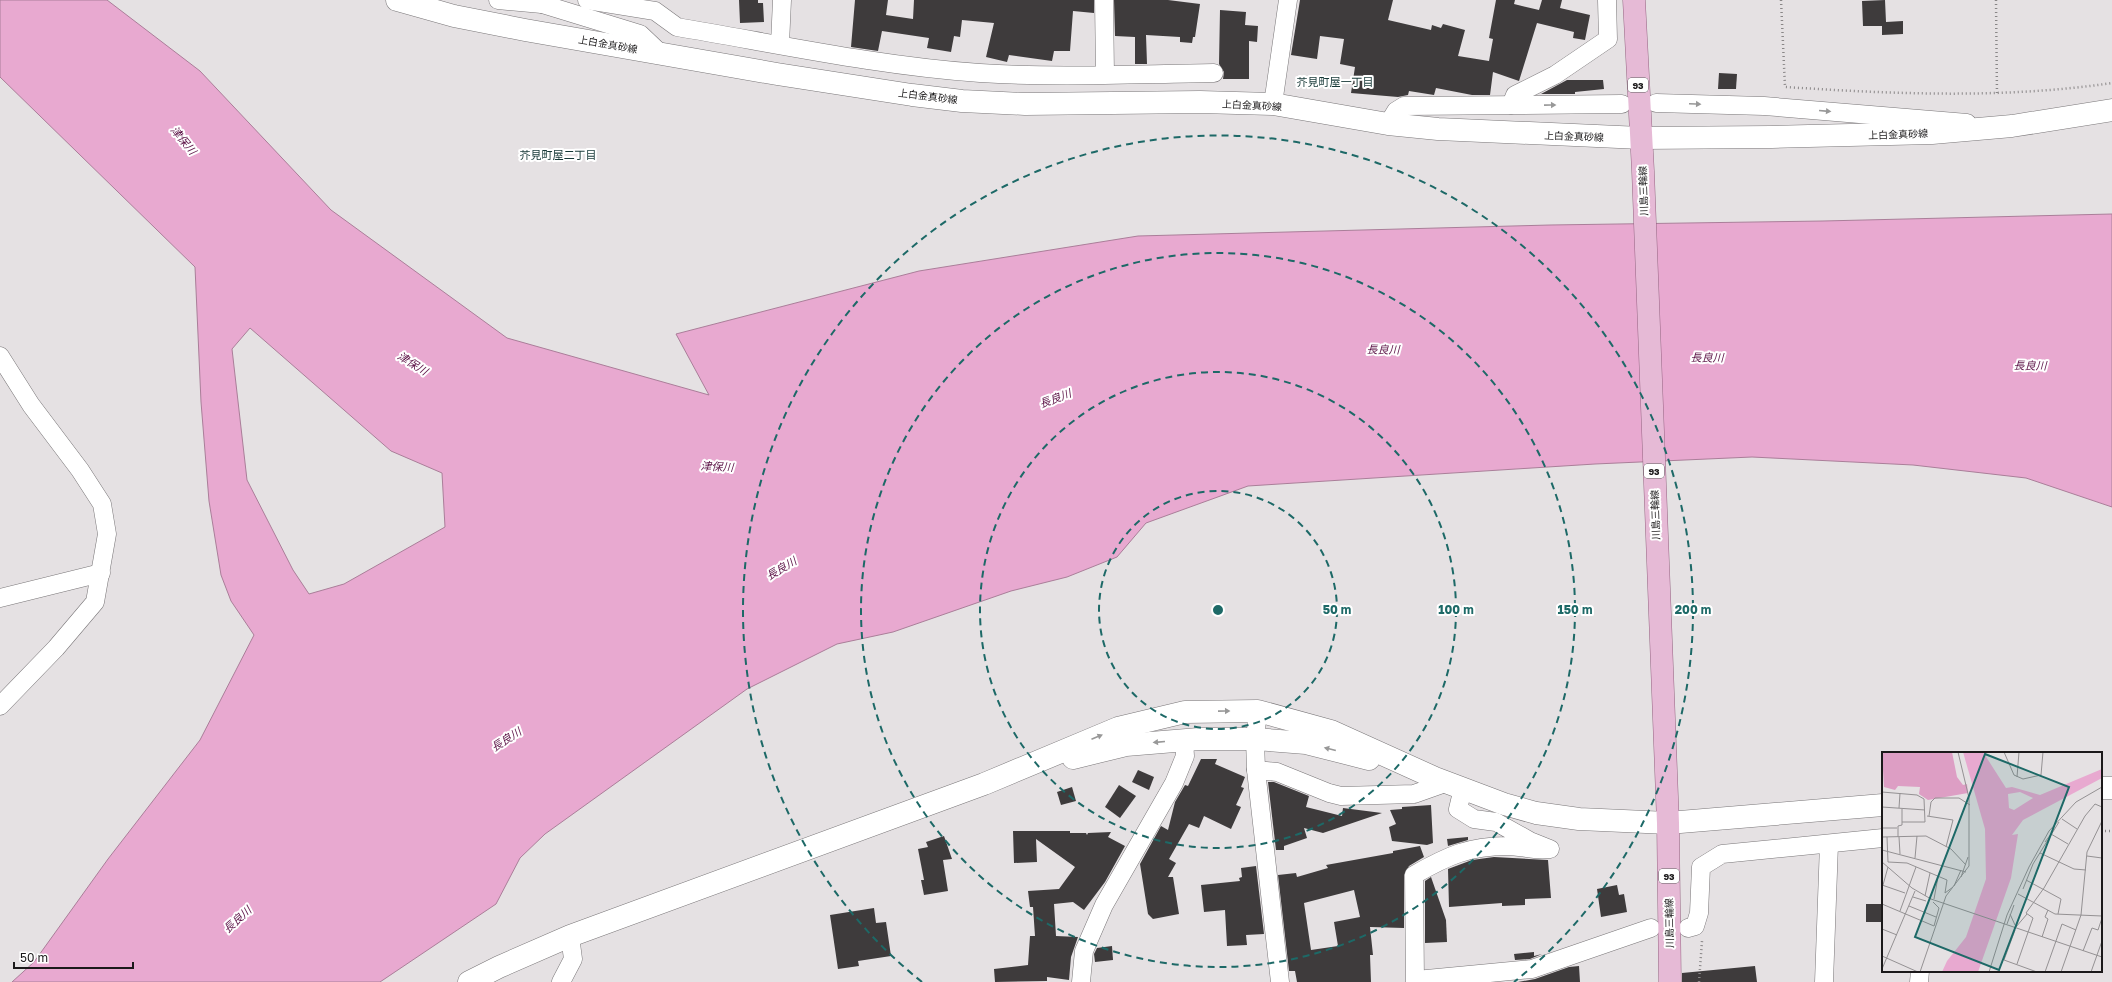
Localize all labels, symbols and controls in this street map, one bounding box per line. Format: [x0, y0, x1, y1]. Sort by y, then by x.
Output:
street label: 上白金真砂線 [577, 33, 639, 55]
district label: 芥見町屋一丁目 [1297, 75, 1374, 88]
road number: 93 [1628, 78, 1648, 92]
street label: 上白金真砂線 [897, 86, 959, 106]
street label: 上白金真砂線 [1222, 97, 1282, 113]
one-way arrow [1689, 101, 1702, 107]
one-way arrow [1544, 102, 1557, 108]
one-way arrow [1819, 107, 1831, 114]
water label: 津保川 [169, 123, 200, 158]
street label: 上白金真砂線 [1868, 127, 1928, 141]
street label: 上白金真砂線 [1544, 129, 1604, 143]
district label: 芥見町屋二丁目 [520, 148, 597, 161]
street label: 川島三輪線 [1636, 166, 1650, 216]
water label: 長良川 [1366, 342, 1401, 356]
water label: 津保川 [396, 349, 431, 378]
water label: 長良川 [1690, 350, 1725, 364]
water label: 長良川 [2013, 358, 2048, 372]
water label: 長良川 [1037, 386, 1074, 410]
water label: 津保川 [700, 459, 735, 473]
road number: 93 [1644, 464, 1664, 478]
street label: 川島三輪線 [1648, 490, 1662, 540]
water label: 長良川 [764, 553, 799, 582]
text: 50 m [1323, 602, 1351, 617]
text: 100 m [1438, 602, 1474, 617]
text: 150 m [1558, 602, 1592, 617]
text: 200 m [1675, 602, 1711, 617]
centre of rings [1211, 603, 1225, 617]
one-way arrow [1218, 708, 1231, 714]
water label: 長良川 [489, 724, 524, 753]
one-way arrow [1092, 733, 1104, 739]
one-way arrow [1153, 739, 1165, 746]
one-way arrow [1324, 746, 1336, 752]
inset map [1882, 752, 2102, 972]
road number: 93 [1659, 869, 1679, 883]
street label: 川島三輪線 [1663, 898, 1675, 948]
water label: 長良川 [220, 902, 254, 935]
scale bar [14, 944, 133, 970]
text: 50 m [20, 950, 48, 965]

